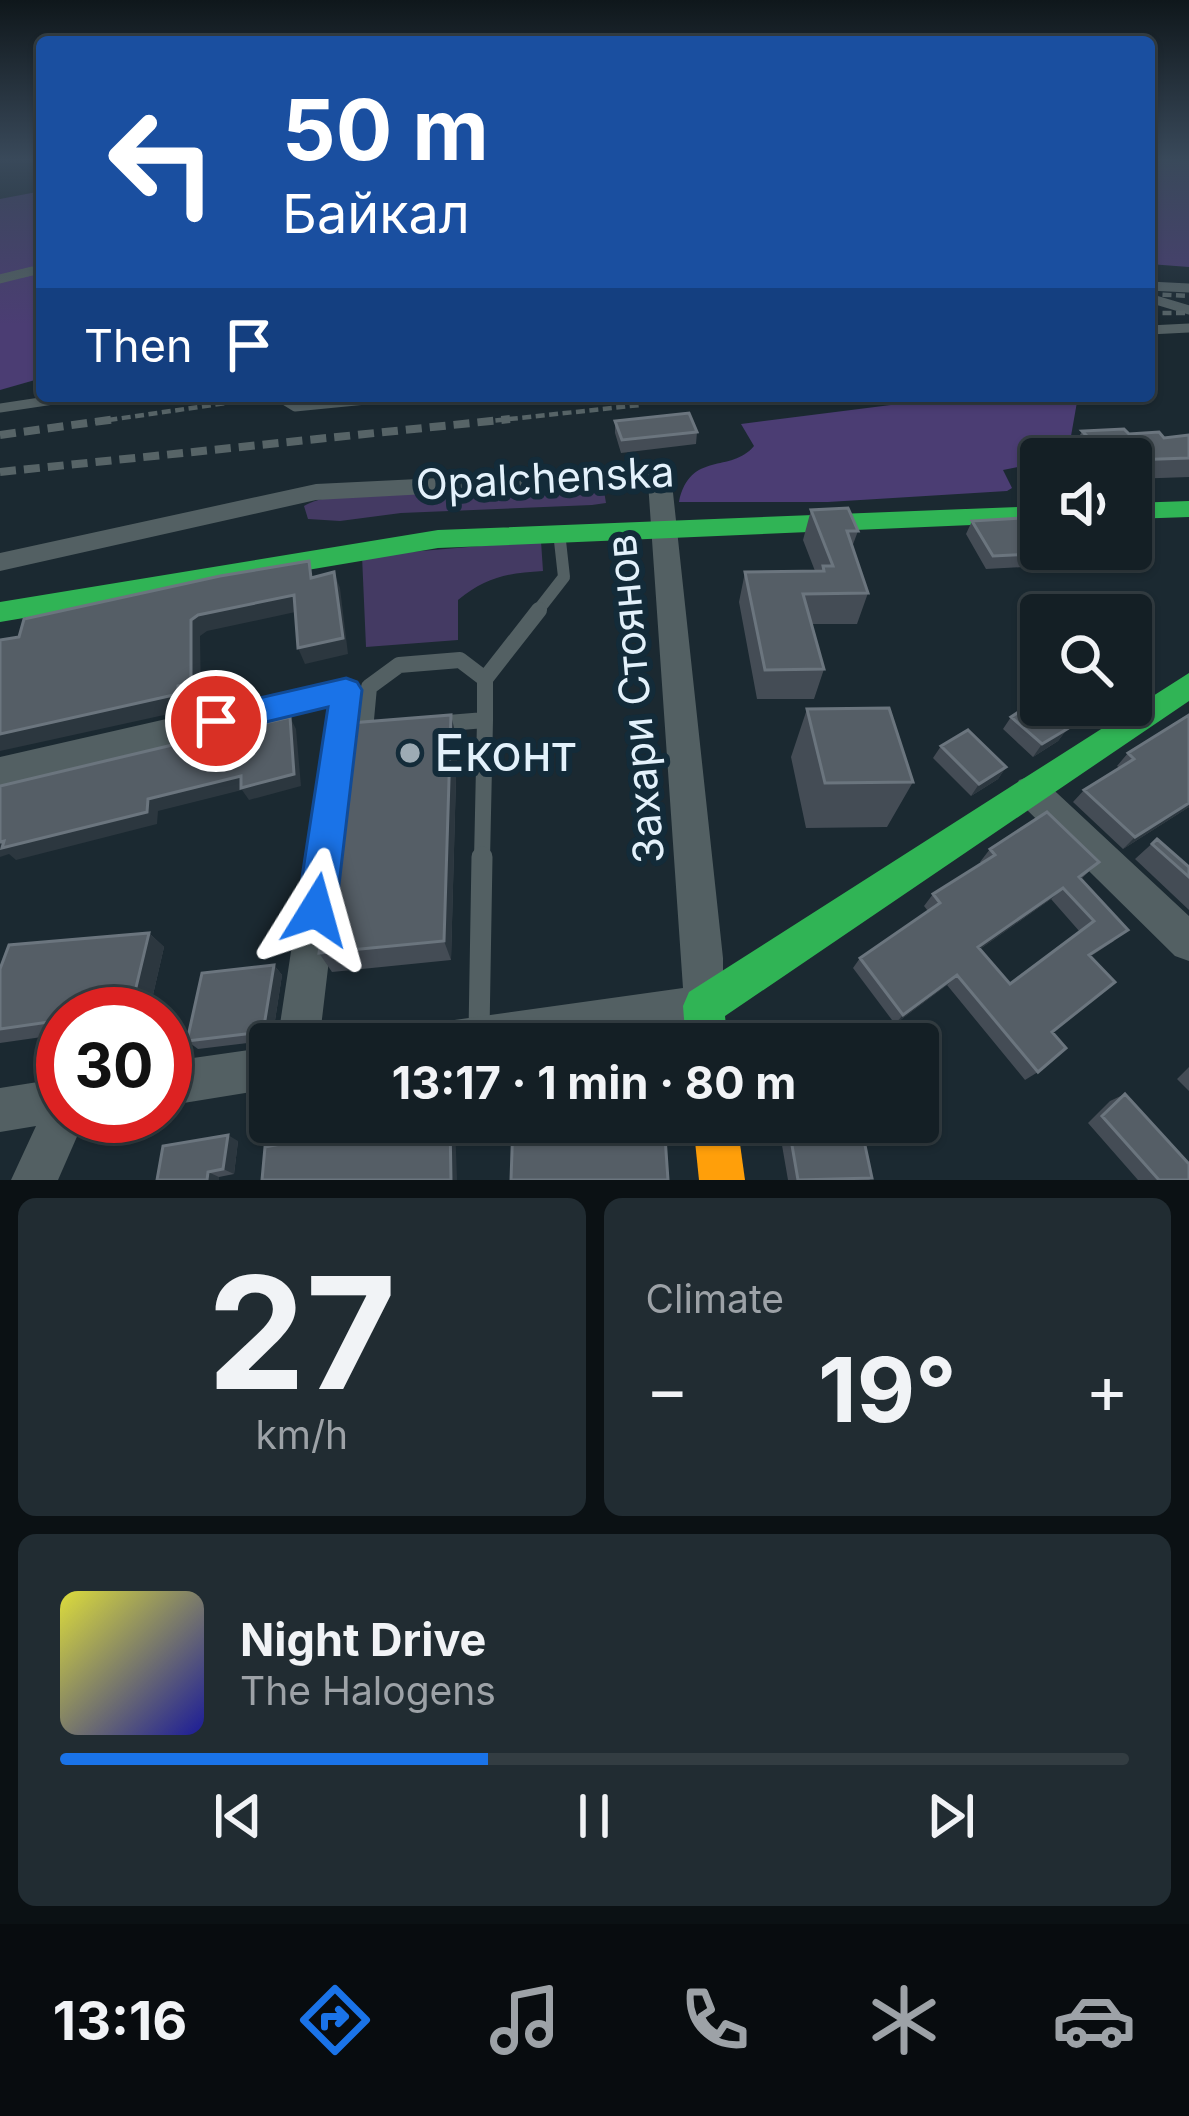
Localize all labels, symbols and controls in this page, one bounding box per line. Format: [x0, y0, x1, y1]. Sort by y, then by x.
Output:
text: 50 m [282, 79, 489, 180]
icon: left [84, 84, 240, 240]
text: Байкал [282, 181, 470, 246]
icon: arrive [216, 312, 282, 378]
text: Then [84, 318, 192, 373]
map controls [1020, 438, 1152, 726]
button: sound [1020, 438, 1152, 570]
street label: Opalchenska [414, 445, 676, 510]
street label: Захари Стоянов [595, 532, 674, 866]
button: search [1020, 594, 1152, 726]
pin [165, 670, 267, 772]
icon: arrive [183, 688, 249, 754]
place label: Еконт [434, 722, 576, 783]
marker: Еконт [397, 740, 423, 766]
position arrow [253, 847, 379, 973]
speed limit sign: 30 [36, 987, 192, 1143]
text: 13:17 · 1 min · 80 m [392, 1055, 796, 1110]
text: 27 [207, 1238, 396, 1427]
text: Climate [646, 1275, 784, 1322]
text: 19° [818, 1335, 957, 1444]
text: − [646, 1349, 689, 1429]
text: + [1085, 1349, 1129, 1429]
text: km/h [255, 1411, 348, 1458]
text: Night Drive [240, 1612, 486, 1667]
text: The Halogens [240, 1667, 496, 1714]
icon: previous [205, 1783, 271, 1849]
icon: pause [561, 1783, 627, 1849]
icon: next [918, 1783, 984, 1849]
icon: directions [293, 1978, 377, 2062]
icon: music [483, 1978, 567, 2062]
icon: phone [673, 1978, 757, 2062]
icon: climate [862, 1978, 946, 2062]
icon: car [1052, 1978, 1136, 2062]
text: 13:16 [53, 1988, 187, 2053]

